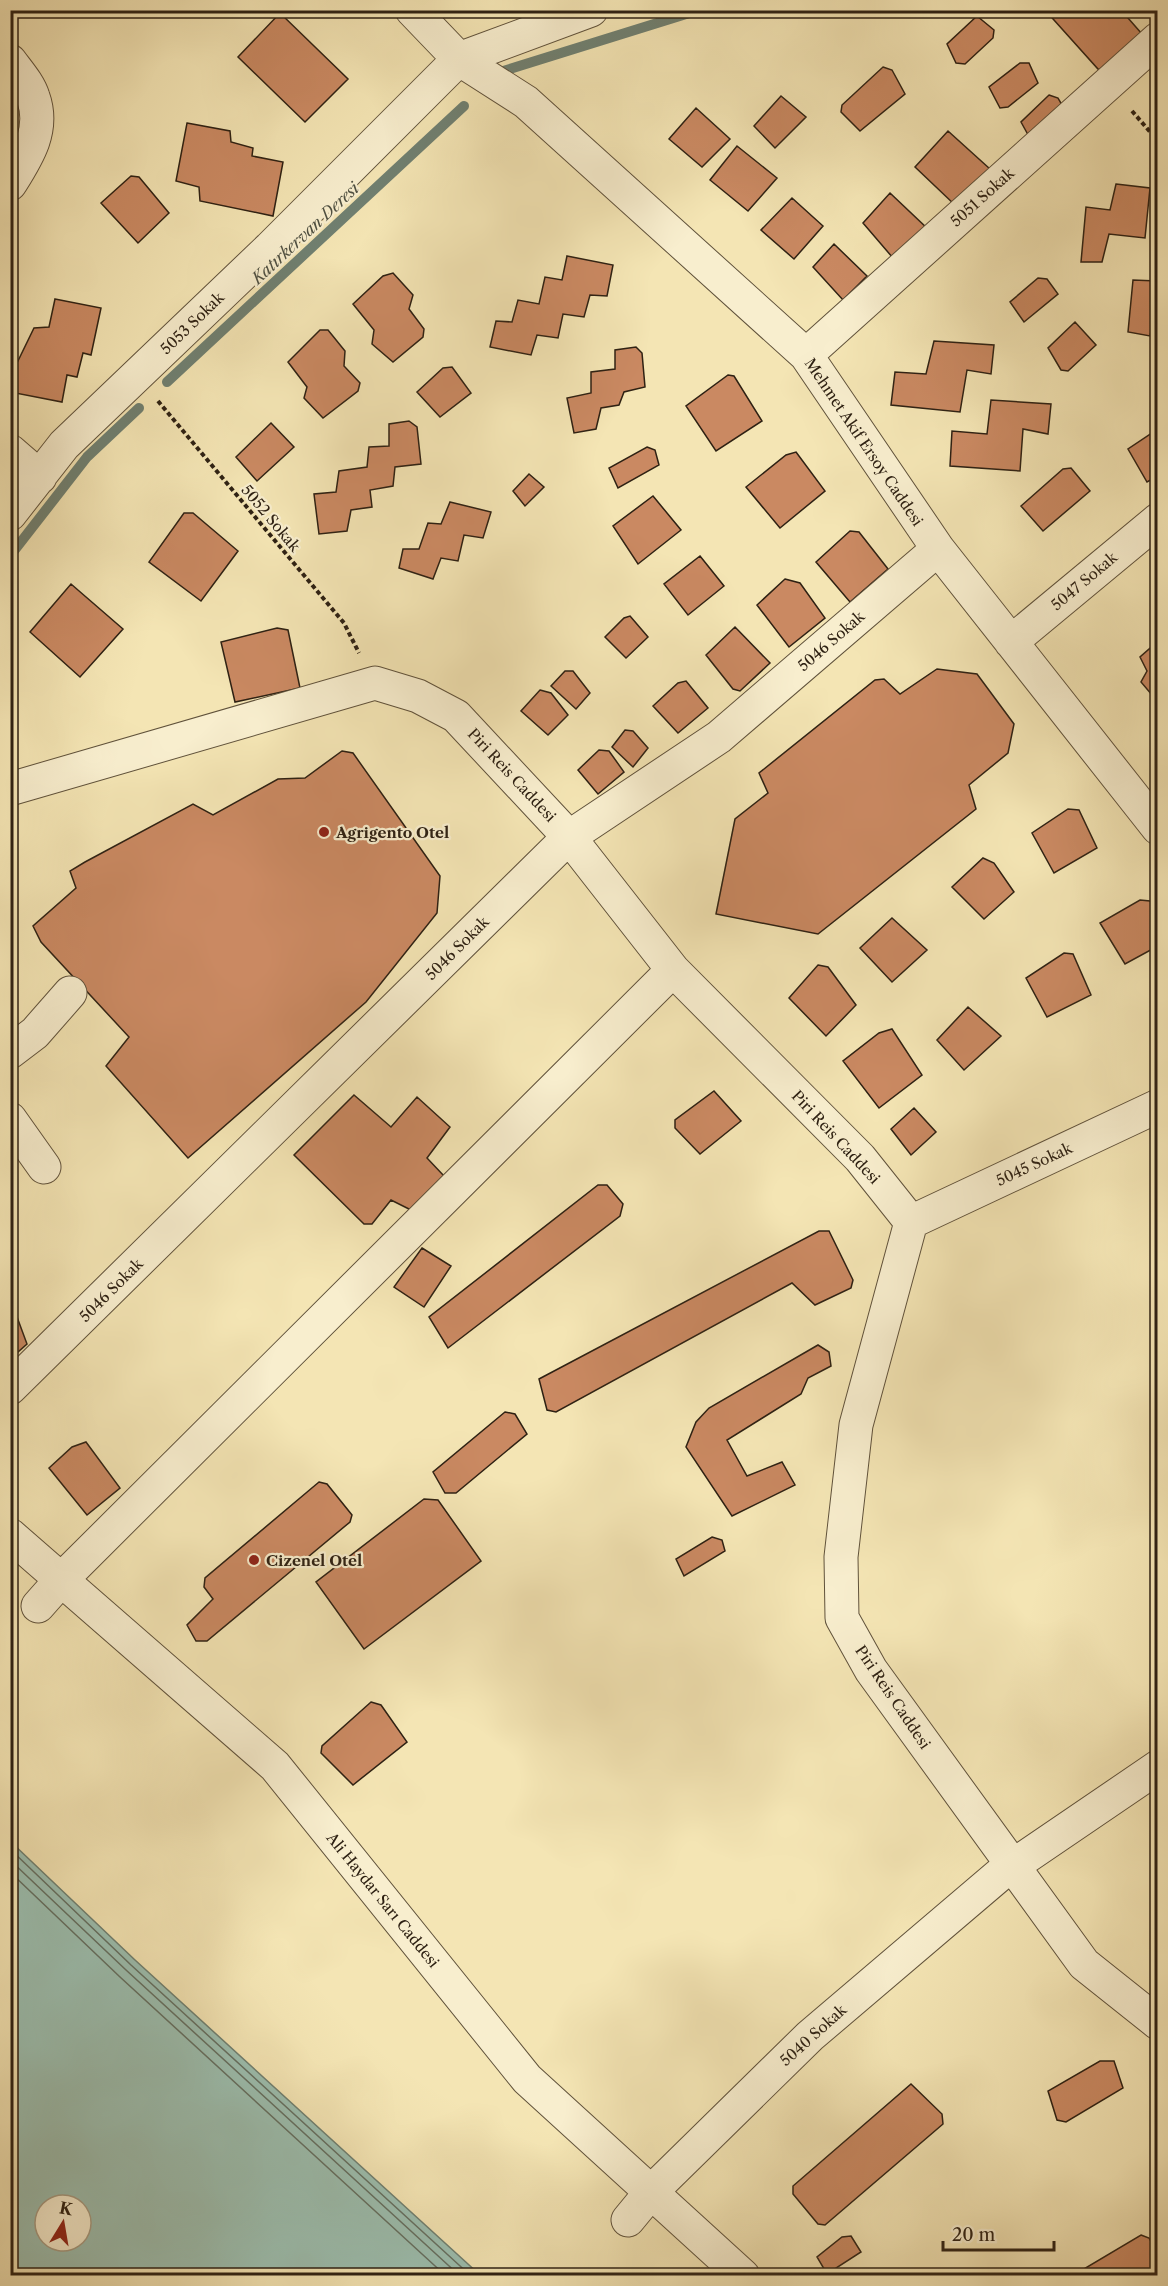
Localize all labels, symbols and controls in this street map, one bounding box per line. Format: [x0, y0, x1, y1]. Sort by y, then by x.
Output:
street label: 5051 Sokak [946, 163, 1019, 231]
water label: Katırkervan Deresi [246, 177, 364, 289]
street label: 5053 Sokak [156, 287, 229, 358]
street label: Mehmet Akif Ersoy Caddesi [801, 354, 928, 530]
street label: 5052 Sokak [238, 481, 305, 556]
street label: 5047 Sokak [1047, 547, 1122, 614]
street label: 5046 Sokak [794, 606, 869, 675]
street label: Piri Reis Caddesi [464, 724, 561, 826]
place label: Agrigento Otel [335, 823, 449, 842]
marker: Agrigento Otel [317, 825, 331, 839]
street label: 5046 Sokak [421, 911, 494, 984]
street label: Piri Reis Caddesi [788, 1086, 885, 1188]
street label: 5045 Sokak [993, 1138, 1076, 1190]
street label: 5046 Sokak [75, 1253, 148, 1326]
place label: Cizenel Otel [266, 1551, 362, 1570]
marker: Cizenel Otel [247, 1553, 261, 1567]
street label: Piri Reis Caddesi [851, 1642, 935, 1753]
street label: Ali Haydar Sarı Caddesi [322, 1828, 444, 1972]
street label: 5040 Sokak [776, 1999, 851, 2070]
north arrow [33, 2193, 93, 2253]
text: K [58, 2197, 75, 2220]
scale bar [943, 2214, 1054, 2252]
text: 20 m [952, 2224, 996, 2246]

